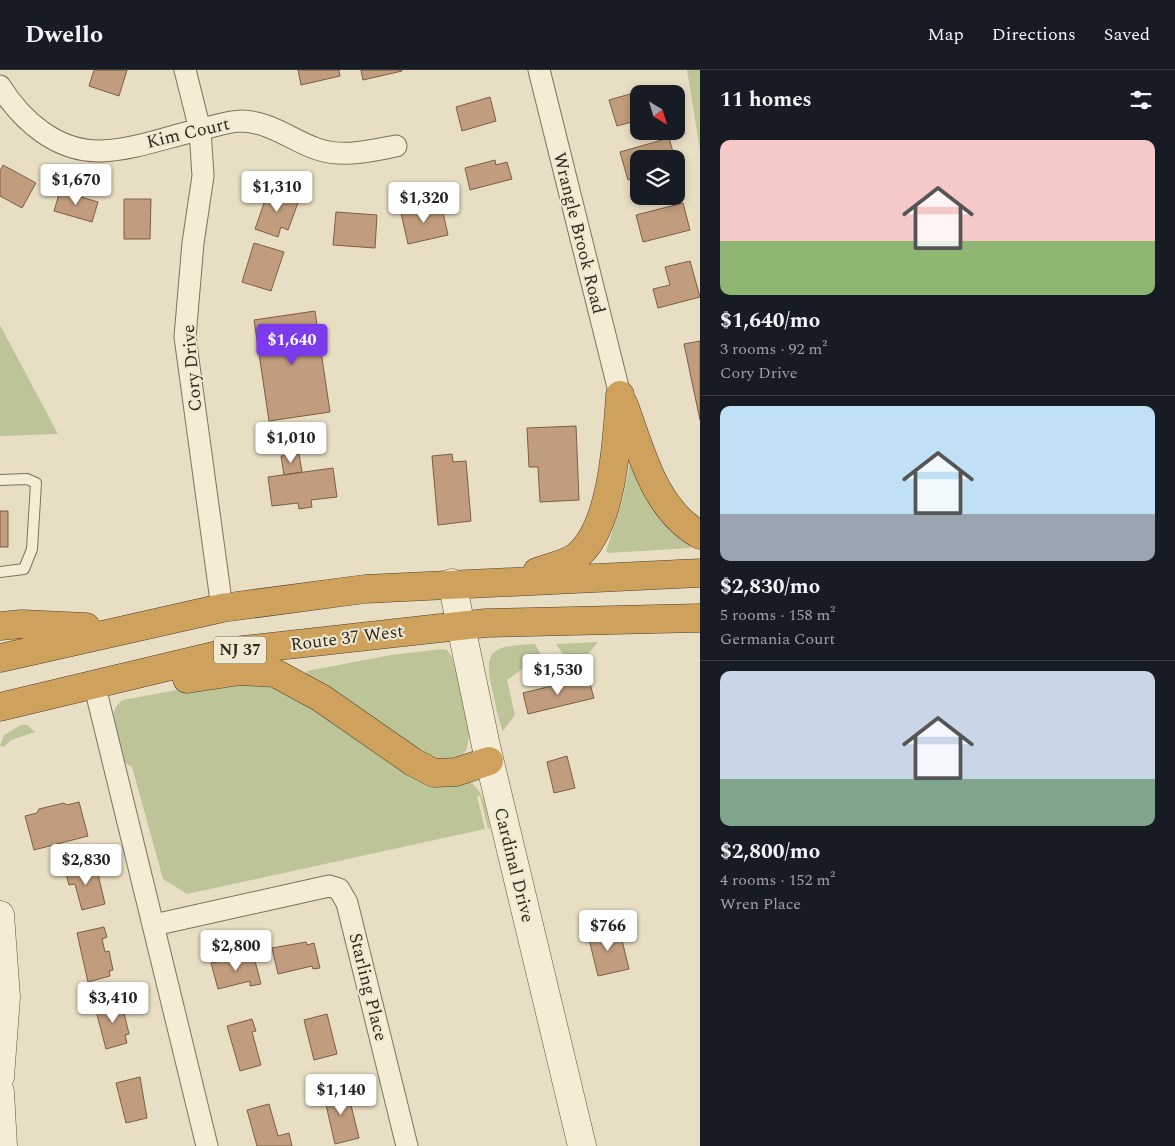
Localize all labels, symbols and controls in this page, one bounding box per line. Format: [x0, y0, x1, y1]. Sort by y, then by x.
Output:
text: Dwello [25, 17, 103, 53]
text: Map [928, 21, 964, 48]
text: Directions [992, 21, 1076, 48]
text: Saved [1104, 21, 1150, 48]
text: 11 homes [720, 84, 812, 116]
north arrow [630, 85, 685, 140]
map controls [630, 85, 685, 205]
icon: filters [1127, 86, 1155, 114]
street label: Kim Court [144, 110, 232, 156]
street label: Wrangle Brook Road [546, 149, 612, 317]
button: layers [630, 150, 685, 205]
pin: $1,670 [35, 164, 117, 206]
text: $1,670 [51, 168, 101, 192]
pin: $1,310 [236, 170, 318, 213]
icon: home [893, 173, 983, 263]
text: $1,310 [252, 175, 302, 199]
pin: $1,320 [383, 182, 465, 224]
text: $1,320 [399, 186, 449, 210]
text: $1,640/mo [720, 305, 820, 337]
street label: Cory Drive [175, 323, 209, 413]
pin: $1,640 [251, 324, 333, 366]
text: $1,640 [267, 328, 317, 352]
text: 3 rooms · 92 m² [720, 337, 827, 361]
text: Cory Drive [720, 361, 797, 385]
pin: $1,010 [250, 422, 332, 464]
text: $1,010 [266, 426, 316, 450]
icon: home [893, 438, 983, 528]
text: $2,830/mo [720, 571, 820, 603]
text: 5 rooms · 158 m² [720, 603, 835, 627]
street label: Route 37 West [289, 618, 405, 658]
text: Germania Court [720, 627, 835, 651]
road number: NJ 37 [214, 636, 266, 664]
pin: $1,530 [517, 654, 599, 696]
text: $1,530 [533, 658, 583, 682]
icon: home [893, 703, 983, 793]
street label: Cardinal Drive [487, 805, 541, 925]
text: $2,800/mo [720, 836, 820, 868]
pin: $2,830 [45, 844, 127, 886]
text: $2,830 [61, 848, 111, 872]
text: 4 rooms · 152 m² [720, 868, 835, 892]
text: Wren Place [720, 892, 801, 916]
pin: $766 [578, 910, 638, 952]
text: $766 [590, 914, 626, 938]
pin: $2,800 [195, 930, 277, 972]
street label: Starling Place [342, 930, 394, 1044]
text: $2,800 [211, 934, 261, 958]
pin: $3,410 [72, 982, 154, 1024]
text: $3,410 [88, 986, 138, 1010]
pin: $1,140 [300, 1074, 382, 1116]
text: $1,140 [316, 1078, 366, 1102]

